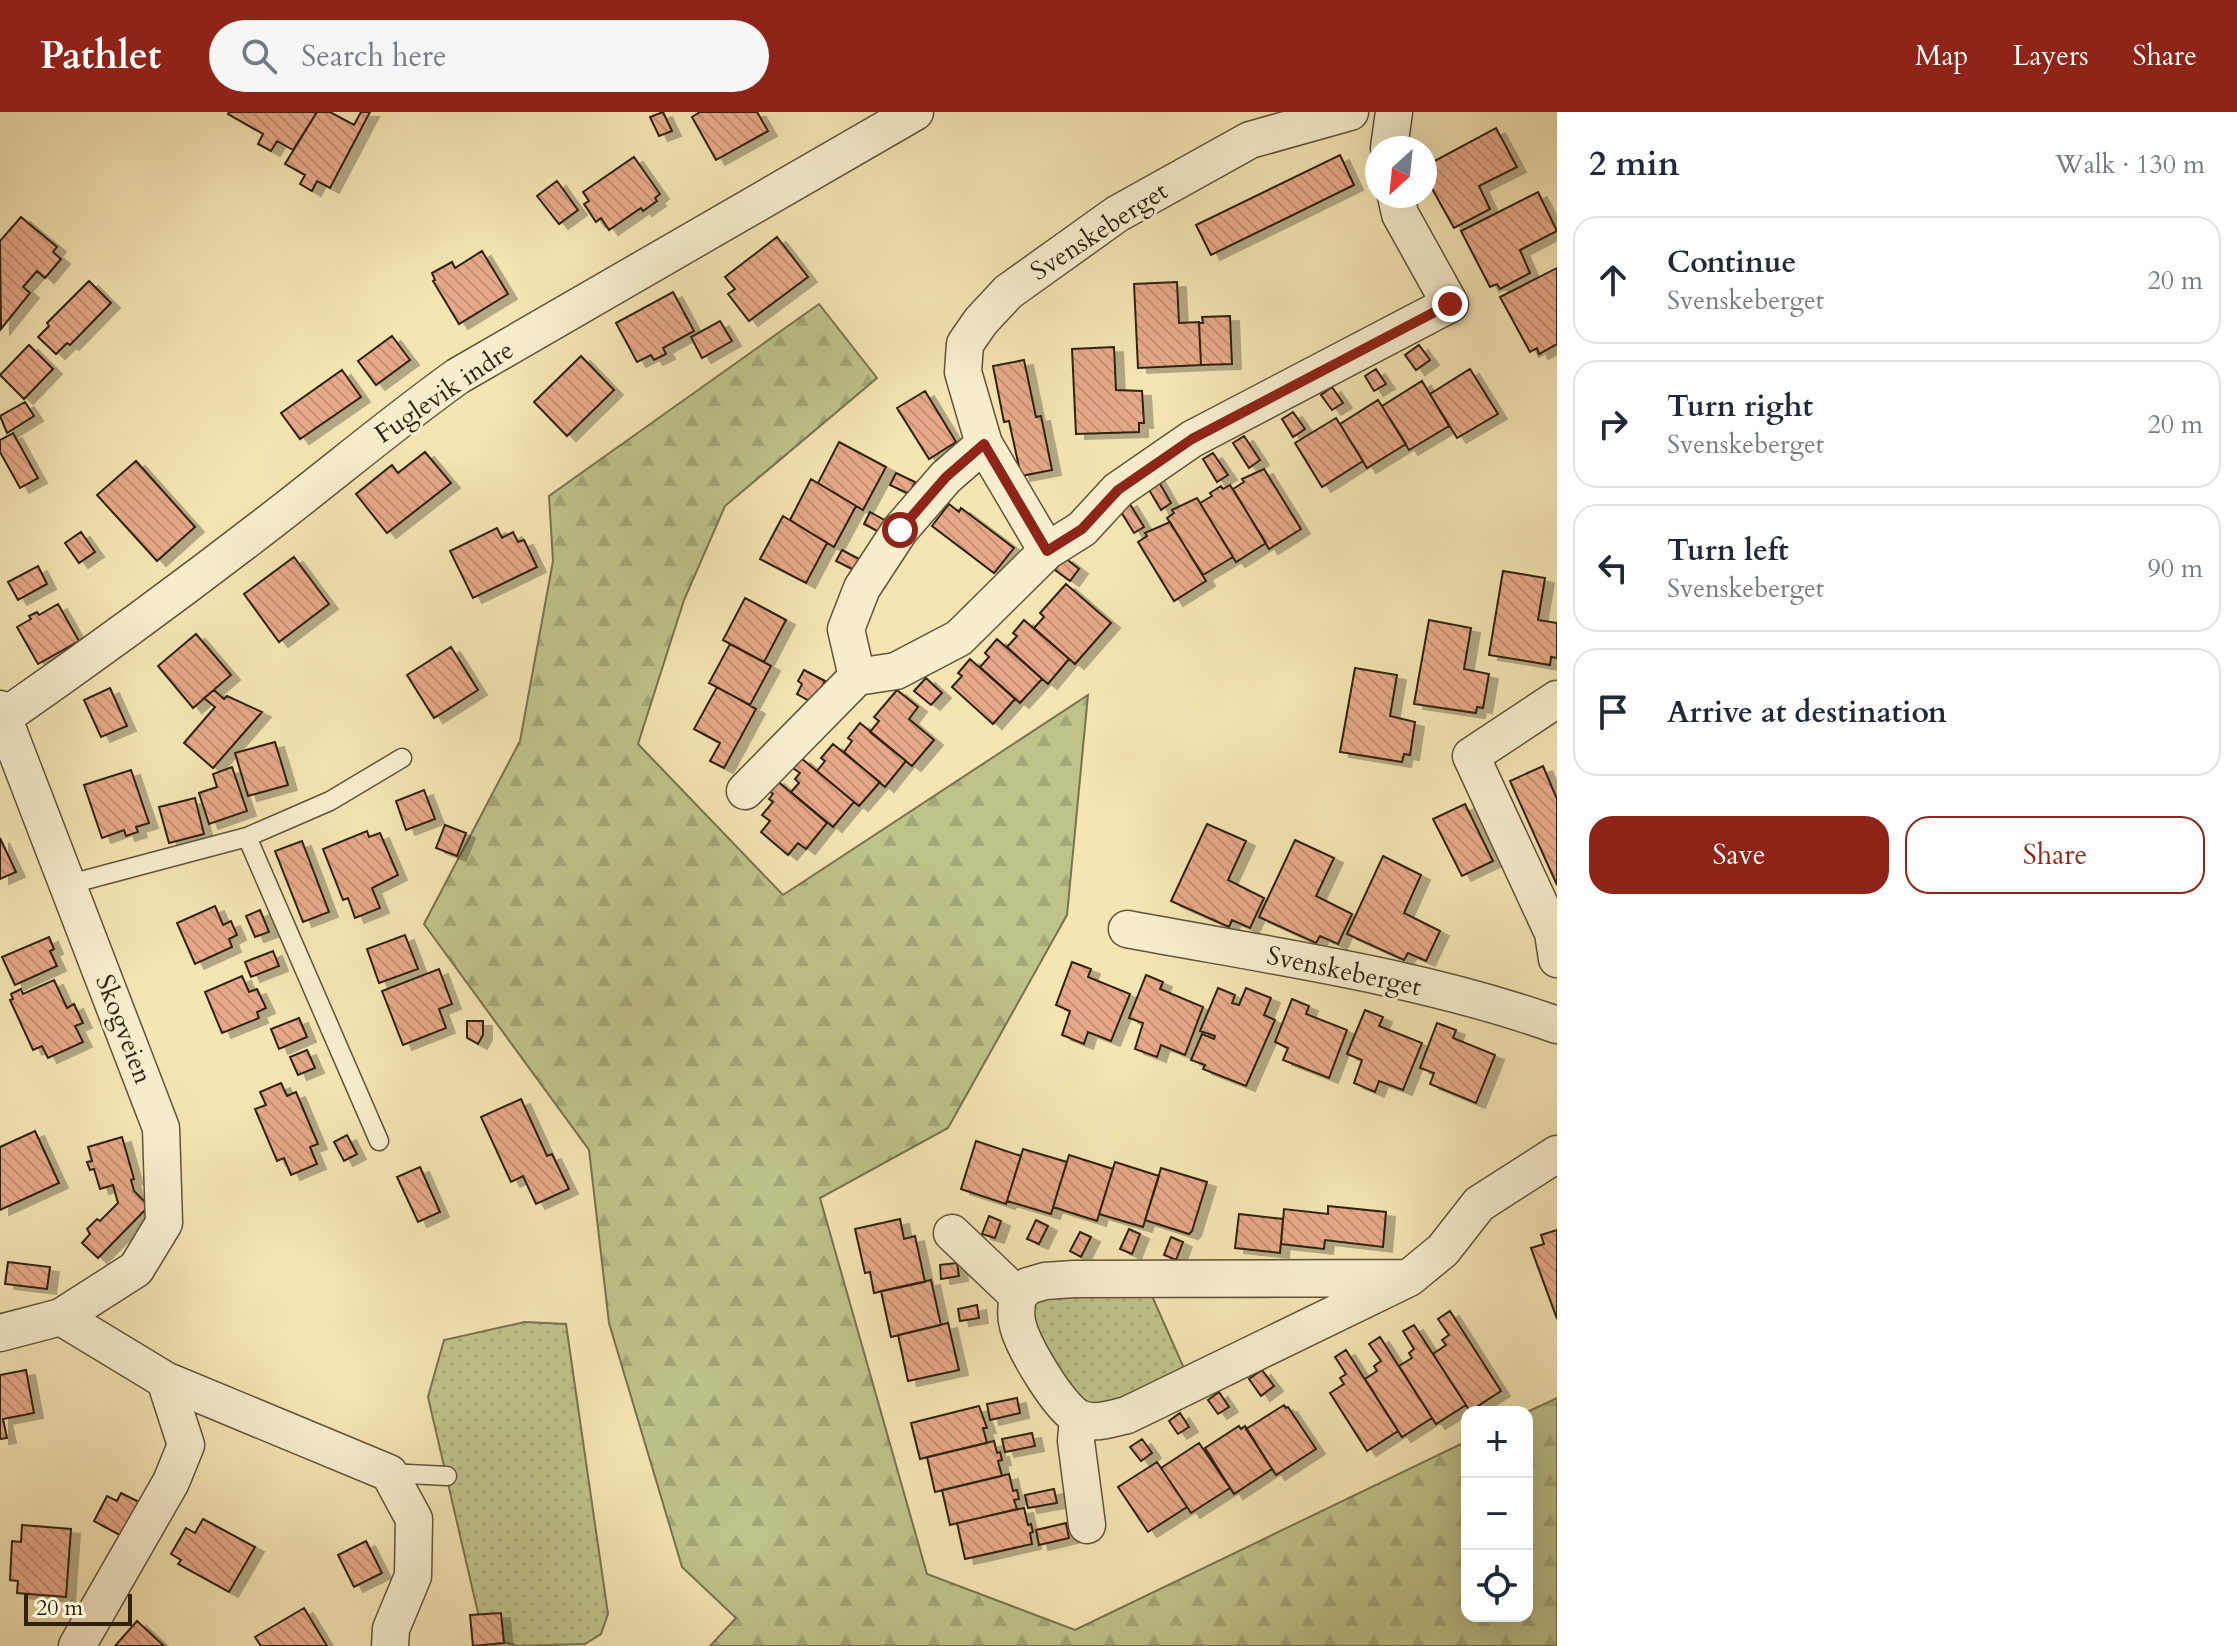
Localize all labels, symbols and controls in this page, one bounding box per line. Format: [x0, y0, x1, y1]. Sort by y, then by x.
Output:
search box [209, 20, 769, 92]
text: Pathlet [40, 30, 161, 82]
icon: search [237, 34, 281, 78]
text: Search here [301, 36, 447, 77]
text: Map [1915, 37, 1968, 75]
text: Layers [2012, 37, 2089, 75]
text: Share [2133, 37, 2197, 75]
north arrow [1365, 136, 1437, 208]
text: 2 min [1589, 141, 1680, 187]
text: Walk · 130 m [2055, 147, 2205, 182]
street label: Svenskeberget [1024, 174, 1174, 288]
text: Continue [1667, 242, 1796, 283]
icon: ahead [1591, 258, 1635, 302]
text: 20 m [2147, 263, 2203, 298]
text: Svenskeberget [1667, 283, 1824, 318]
route end [1432, 286, 1468, 322]
street label: Fuglevik indre [368, 333, 520, 451]
text: Turn right [1667, 386, 1813, 427]
icon: right [1591, 402, 1635, 446]
text: 20 m [2147, 407, 2203, 442]
text: Svenskeberget [1667, 427, 1824, 462]
route start [882, 512, 918, 548]
text: Turn left [1667, 530, 1789, 571]
icon: left [1591, 546, 1635, 590]
text: 90 m [2147, 551, 2203, 586]
text: Svenskeberget [1667, 571, 1824, 606]
icon: arrive [1591, 690, 1635, 734]
text: Arrive at destination [1667, 692, 1947, 733]
button: Save [1589, 816, 1889, 894]
button: Share [1905, 816, 2205, 894]
street label: Svenskeberget [1264, 938, 1424, 1004]
street label: Skogveien [87, 969, 161, 1089]
map controls [1461, 1406, 1533, 1622]
button: + [1461, 1406, 1533, 1478]
button: − [1461, 1478, 1533, 1550]
button: locate [1461, 1550, 1533, 1622]
scale bar [24, 1590, 132, 1626]
text: 20 m [36, 1593, 83, 1623]

